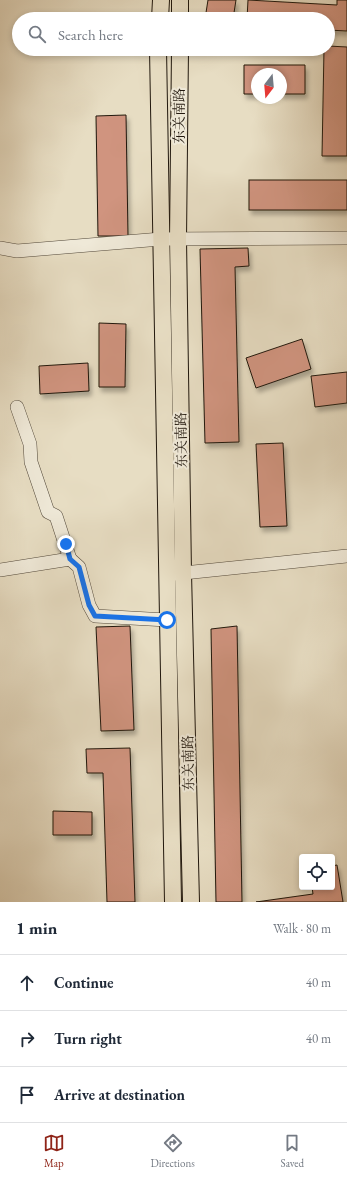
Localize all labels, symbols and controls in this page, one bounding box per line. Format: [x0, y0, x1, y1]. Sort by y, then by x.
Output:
search box [12, 12, 335, 56]
icon: search [26, 23, 48, 45]
text: Search here [58, 25, 123, 44]
north arrow [251, 68, 287, 104]
street label: 东关南路 [170, 88, 188, 144]
street label: 东关南路 [172, 412, 190, 468]
route end [57, 535, 75, 553]
route start [158, 611, 176, 629]
street label: 东关南路 [179, 735, 197, 791]
map controls [299, 854, 335, 890]
button: locate [299, 854, 335, 890]
text: 1 min [16, 917, 57, 939]
text: Walk · 80 m [273, 920, 331, 937]
icon: ahead [16, 972, 38, 994]
text: Continue [54, 973, 114, 992]
text: 40 m [306, 974, 331, 991]
icon: right [16, 1028, 38, 1050]
text: Turn right [54, 1029, 122, 1048]
text: 40 m [306, 1030, 331, 1047]
icon: arrive [16, 1084, 38, 1106]
text: Arrive at destination [54, 1085, 185, 1104]
tab: Map [43, 1132, 65, 1170]
tab: Directions [151, 1132, 195, 1170]
tab: Saved [281, 1132, 304, 1170]

